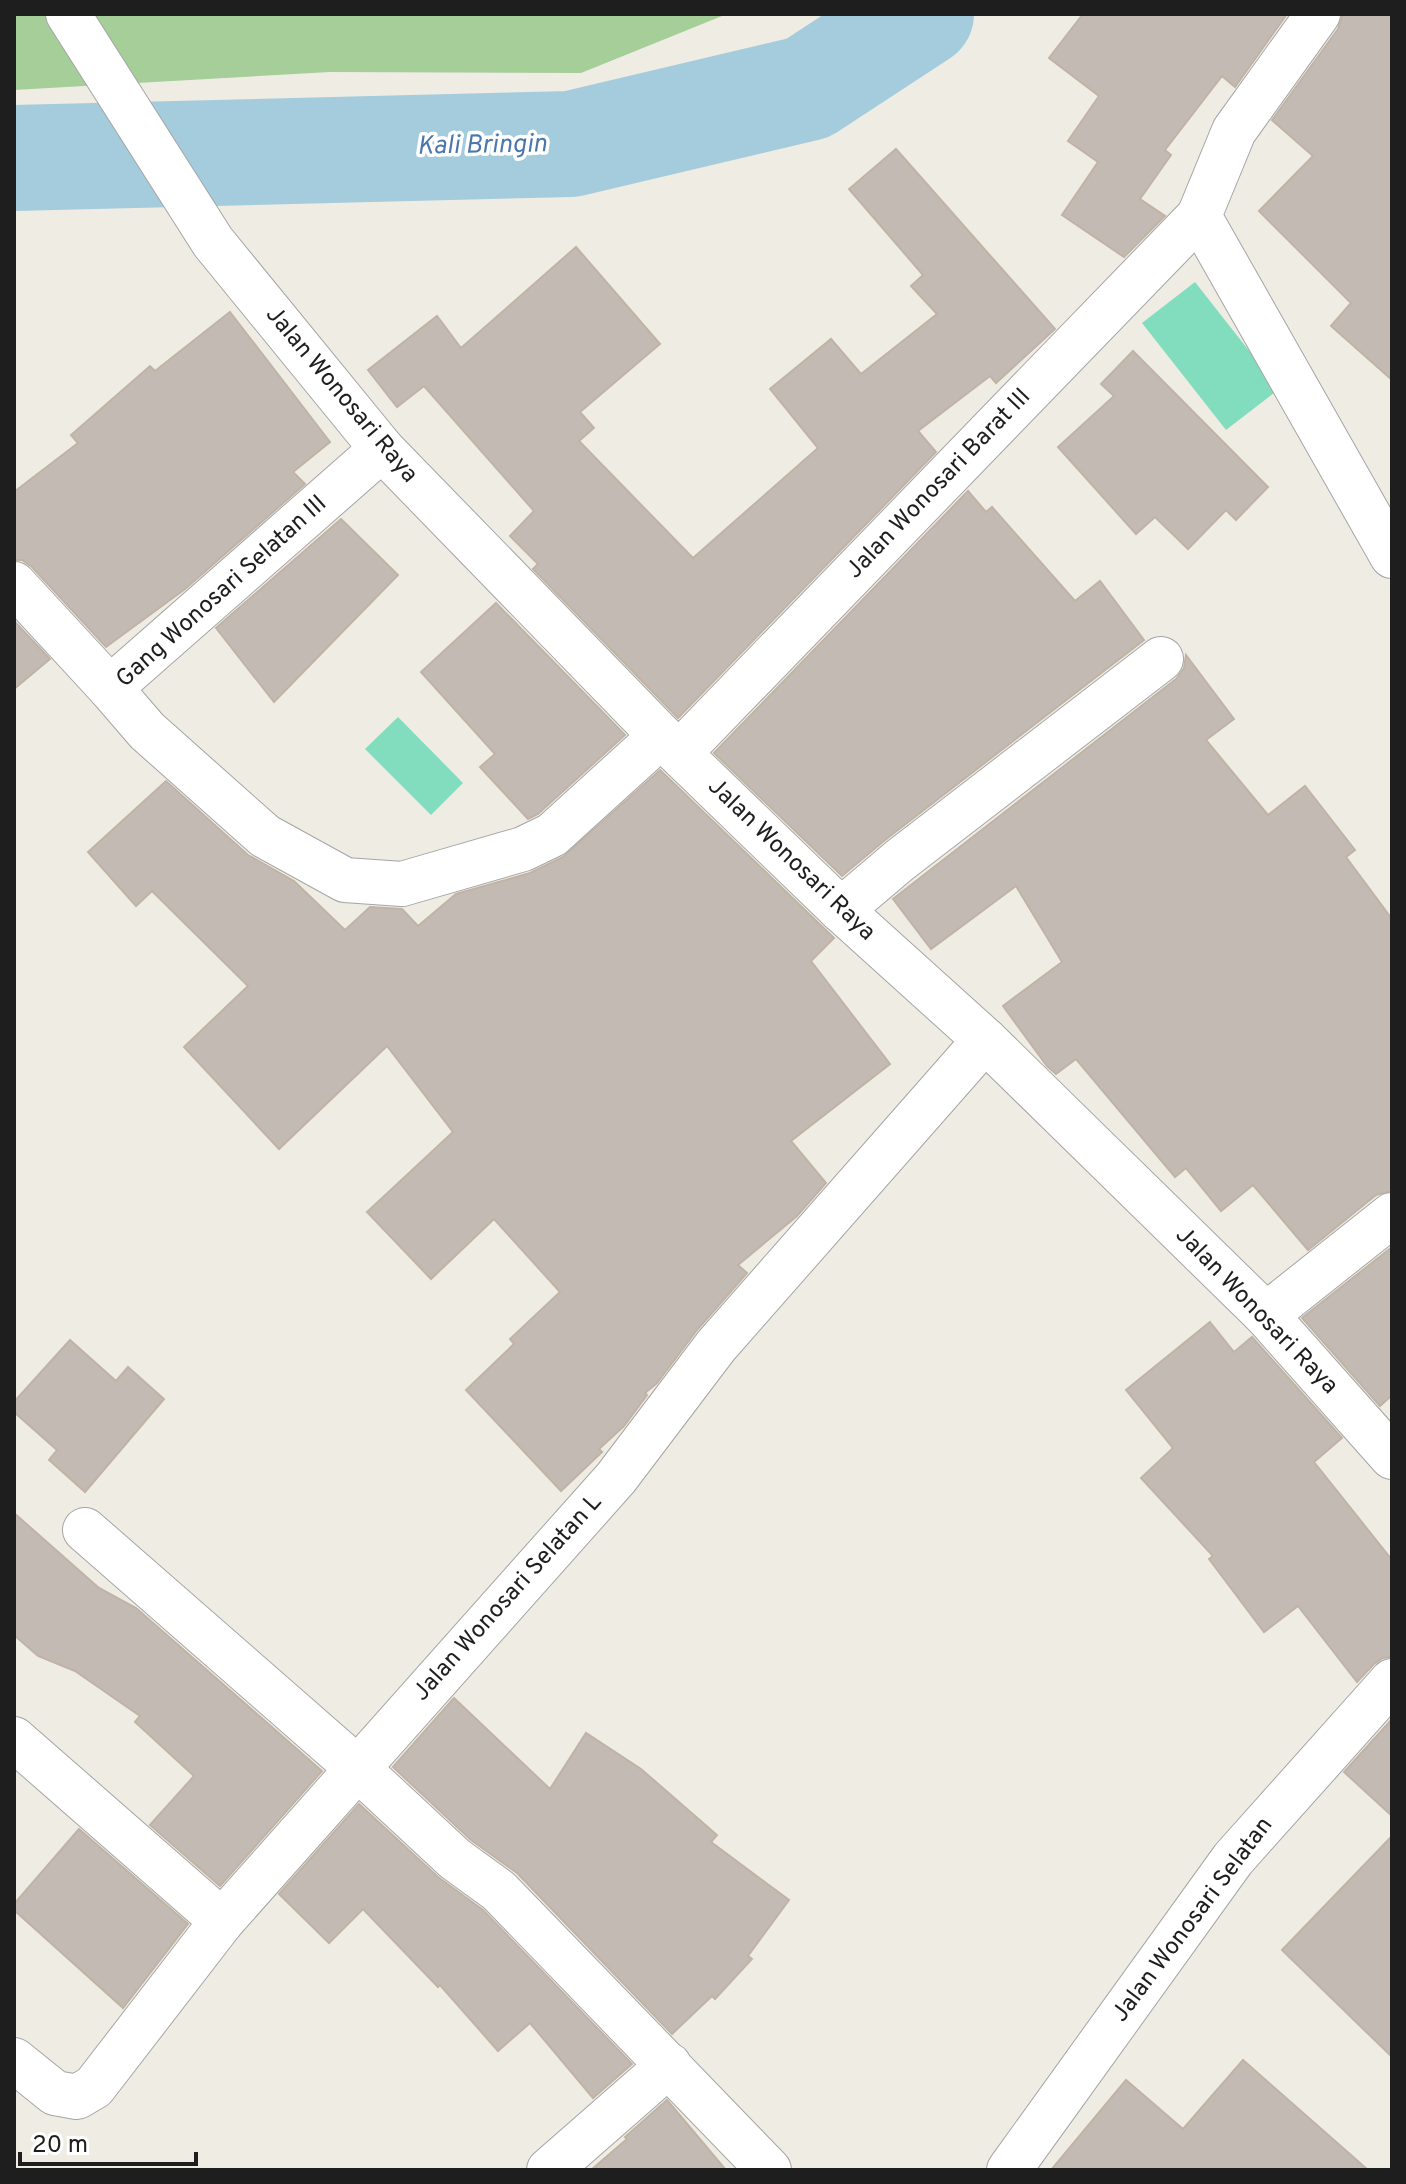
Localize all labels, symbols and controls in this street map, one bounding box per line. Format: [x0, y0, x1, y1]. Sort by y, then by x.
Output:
water label: Kali Bringin [417, 128, 547, 164]
street label: Jalan Wonosari Raya [258, 300, 424, 490]
street label: Jalan Wonosari Barat III [840, 382, 1038, 586]
street label: Gang Wonosari Selatan III [110, 489, 334, 695]
street label: Jalan Wonosari Raya [701, 772, 881, 948]
street label: Jalan Wonosari Raya [1168, 1221, 1344, 1401]
street label: Jalan Wonosari Selatan L [407, 1488, 609, 1708]
street label: Jalan Wonosari Selatan [1106, 1811, 1280, 2029]
scale bar [20, 2116, 196, 2166]
text: 20 m [32, 2131, 88, 2161]

